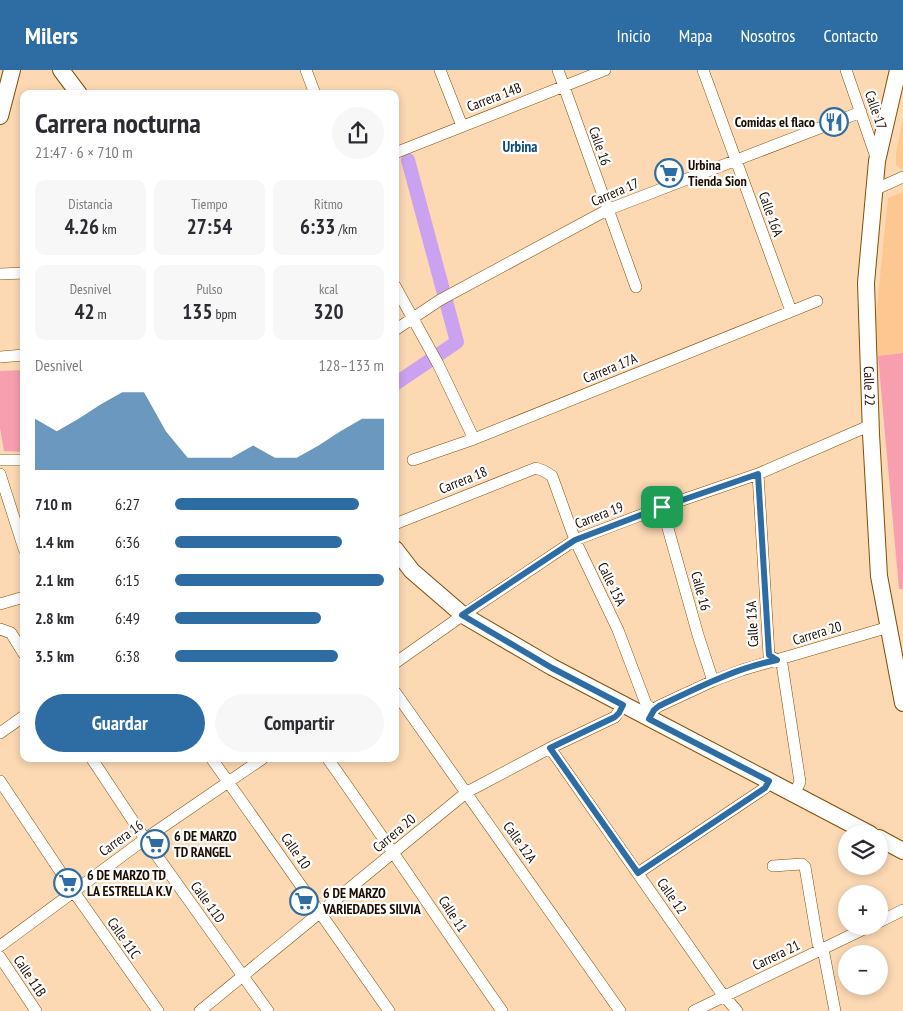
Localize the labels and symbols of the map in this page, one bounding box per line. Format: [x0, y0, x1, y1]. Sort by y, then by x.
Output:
street label: Carrera 14B [464, 78, 524, 116]
street label: Calle 17 [861, 88, 891, 132]
restaurant icon: Comidas el flaco [819, 107, 849, 137]
place label: Comidas el flaco [735, 113, 815, 131]
street label: Calle 16 [585, 124, 615, 168]
district label: Urbina [502, 137, 538, 156]
place label: Urbina Tienda Sion [688, 156, 747, 190]
supermarket icon: Urbina Tienda Sion [654, 158, 684, 188]
street label: Carrera 17 [588, 174, 642, 210]
street label: Calle 16A [755, 189, 788, 239]
street label: Carrera 17A [580, 349, 640, 387]
street label: Calle 22 [860, 366, 879, 406]
street label: Carrera 18 [436, 462, 490, 498]
pin [641, 486, 683, 528]
street label: Carrera 19 [572, 498, 626, 532]
street label: Calle 15A [594, 559, 630, 609]
street label: Calle 16 [687, 569, 715, 613]
street label: Calle 13A [742, 600, 762, 648]
street label: Carrera 20 [790, 617, 844, 649]
street label: Carrera 20 [369, 810, 419, 856]
street label: Carrera 16 [95, 816, 147, 860]
street label: Calle 12A [499, 818, 541, 866]
place label: 6 DE MARZO TD RANGEL [174, 827, 237, 861]
supermarket icon: 6 DE MARZO TD RANGEL [140, 829, 170, 859]
street label: Calle 10 [277, 830, 315, 872]
place label: 6 DE MARZO TD LA ESTRELLA K.V [87, 866, 173, 900]
supermarket icon: 6 DE MARZO TD LA ESTRELLA K.V [53, 868, 83, 898]
street label: Calle 12 [653, 875, 691, 917]
street label: Calle 11D [187, 878, 229, 926]
place label: 6 DE MARZO VARIEDADES SILVIA [322, 884, 422, 918]
supermarket icon: 6 DE MARZO VARIEDADES SILVIA [289, 886, 319, 916]
street label: Calle 11 [435, 892, 471, 936]
street label: Calle 11C [103, 914, 145, 963]
street label: Carrera 21 [749, 936, 803, 974]
street label: Calle 11B [10, 952, 50, 1000]

